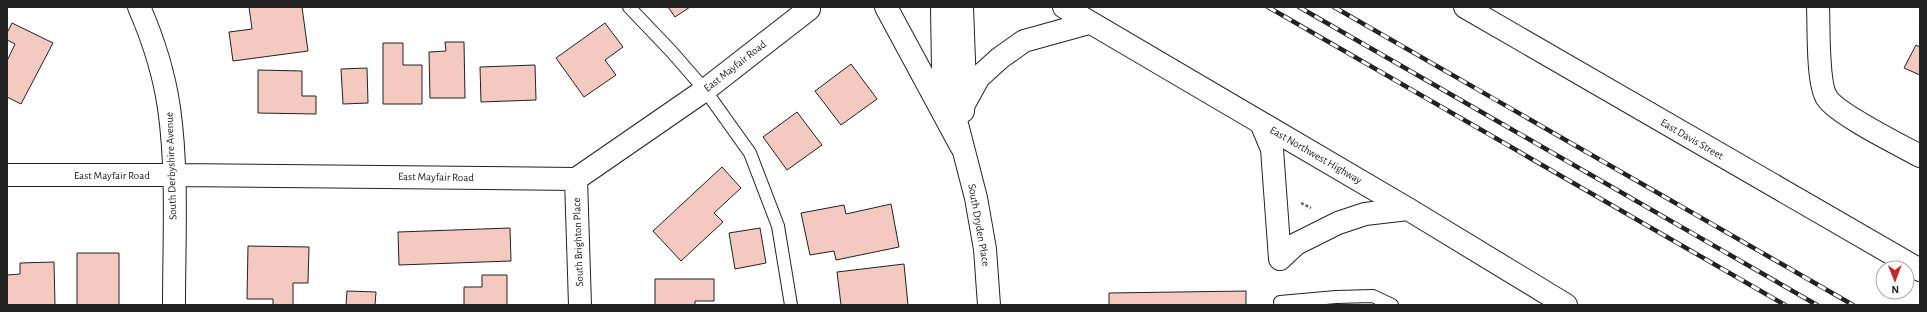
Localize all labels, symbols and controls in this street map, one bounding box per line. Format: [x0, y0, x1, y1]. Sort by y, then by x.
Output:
street label: East Mayfair Road [702, 38, 769, 94]
street label: South Derbyshire Avenue [164, 112, 178, 220]
street label: East Davis Street [1659, 117, 1726, 162]
street label: East Northwest Highway [1268, 124, 1364, 186]
street label: East Mayfair Road [74, 170, 150, 181]
street label: East Mayfair Road [398, 171, 474, 183]
street label: South Dryden Place [966, 183, 992, 267]
street label: South Brighton Place [571, 197, 585, 287]
north arrow [1875, 260, 1915, 300]
text: N [1891, 284, 1899, 295]

